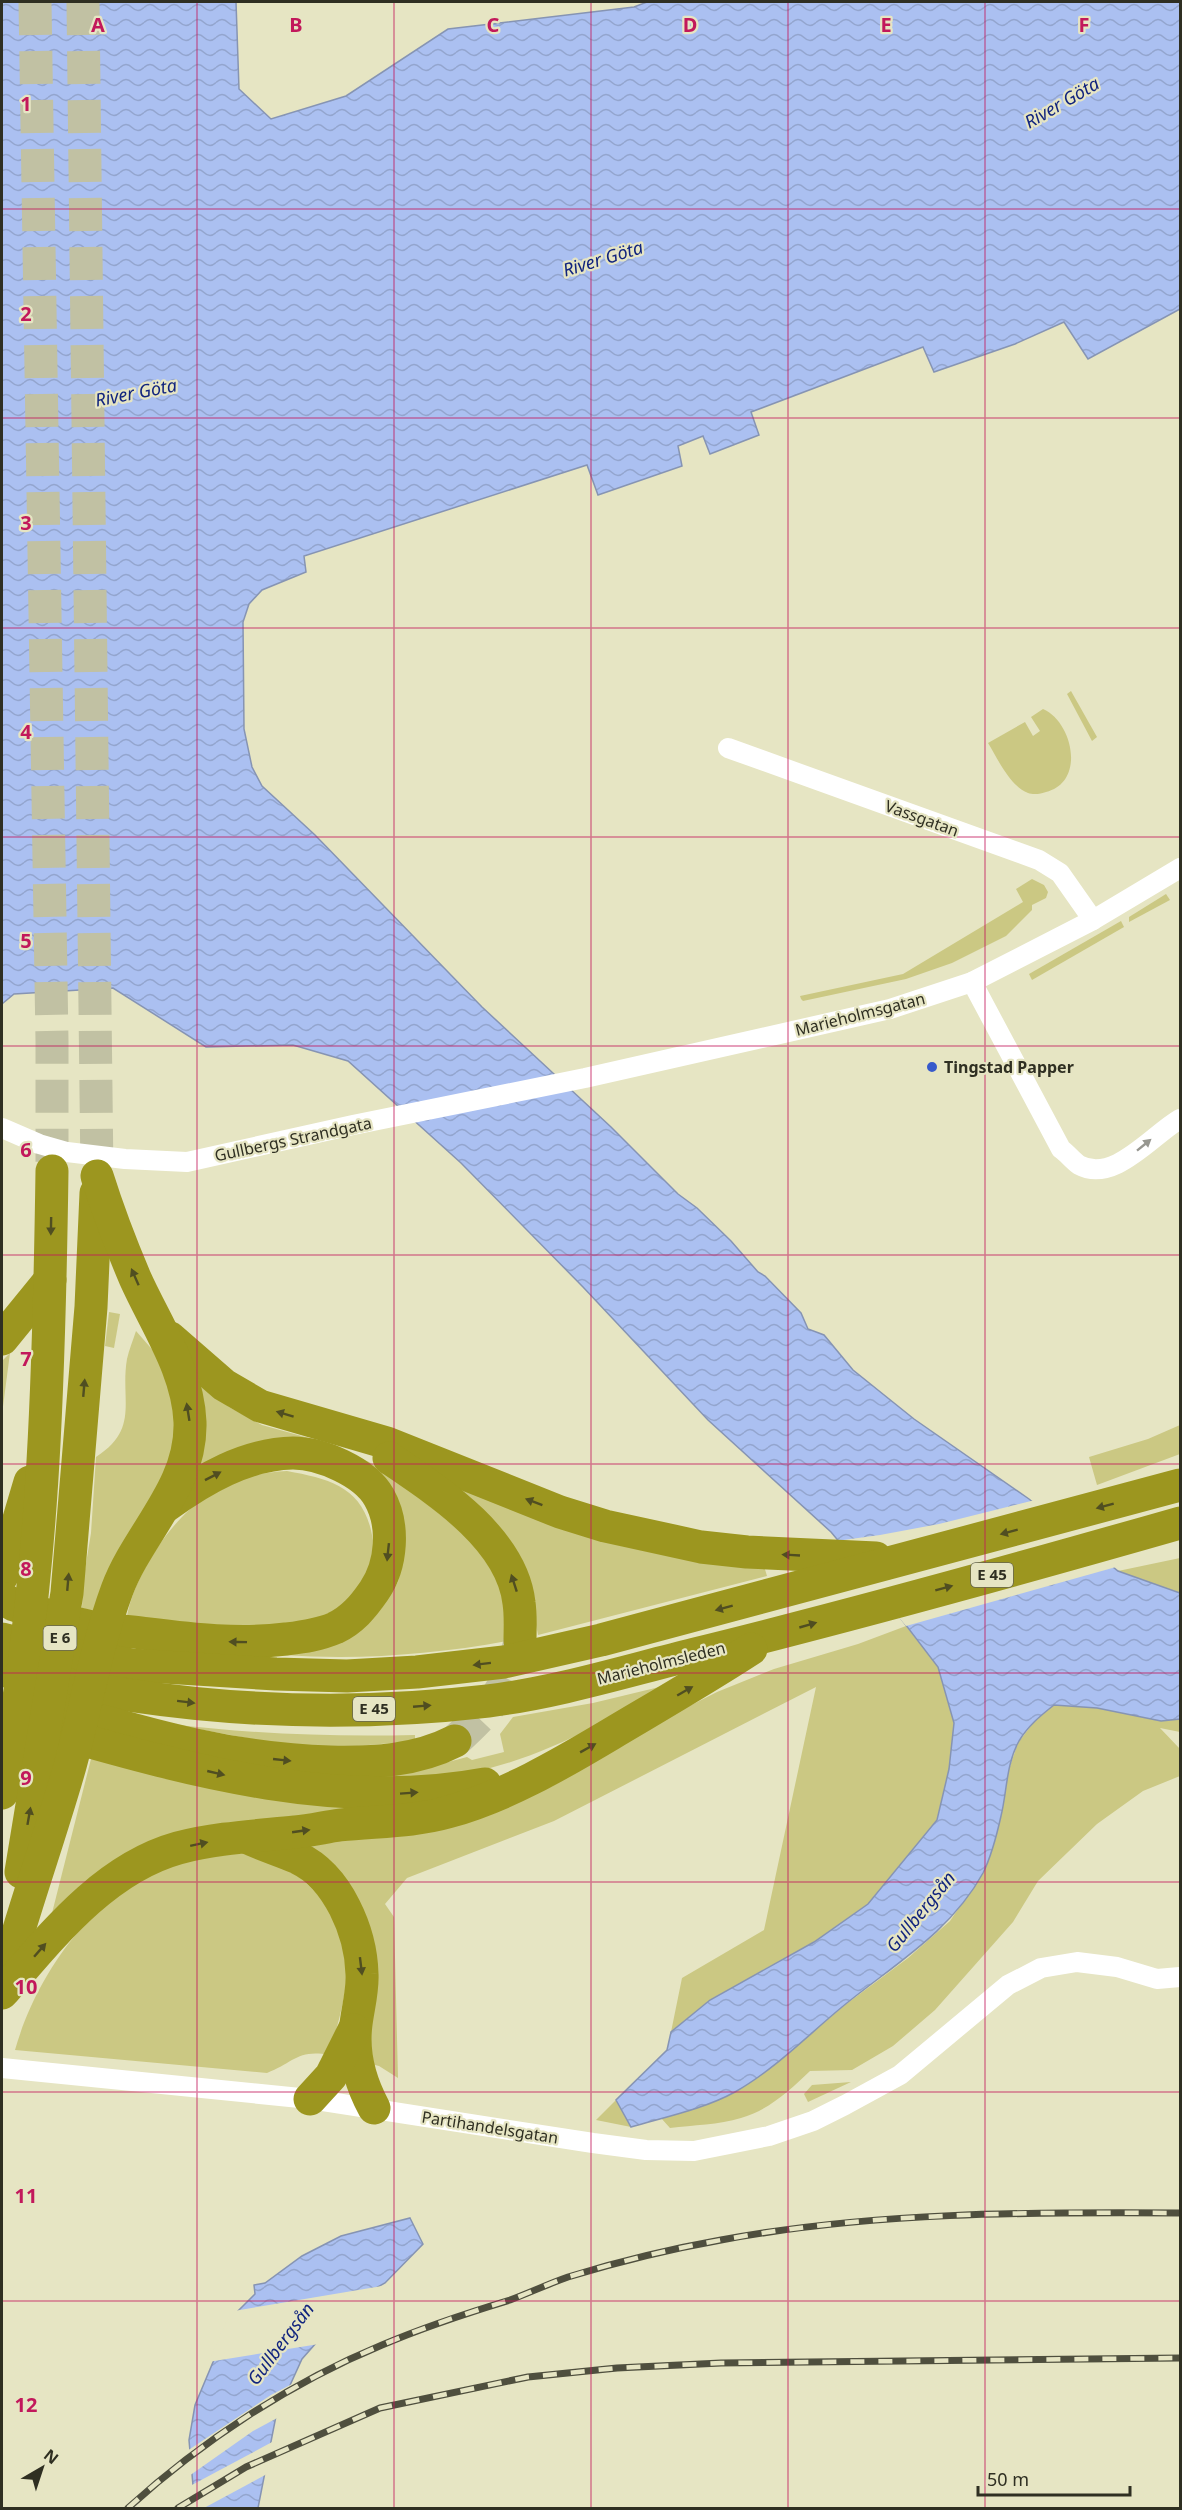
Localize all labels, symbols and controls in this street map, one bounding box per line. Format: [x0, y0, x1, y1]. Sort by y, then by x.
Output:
text: A [91, 11, 105, 38]
text: B [289, 11, 303, 38]
text: C [487, 11, 500, 38]
text: D [683, 11, 697, 38]
text: E [880, 11, 892, 38]
text: F [1079, 11, 1089, 38]
water label: River Göta [1020, 71, 1103, 133]
text: 1 [20, 90, 32, 117]
water label: River Göta [560, 234, 646, 282]
text: 2 [20, 300, 32, 327]
water label: River Göta [93, 372, 179, 412]
text: 3 [20, 509, 32, 536]
text: 4 [20, 718, 32, 745]
street label: Vassgatan [882, 794, 962, 842]
text: 5 [20, 927, 32, 954]
street label: Marieholmsgatan [793, 987, 927, 1041]
place label: Tingstad Papper [944, 1056, 1074, 1078]
marker: Tingstad Papper [925, 1060, 939, 1074]
street label: Gullbergs Strandgata [213, 1112, 373, 1166]
text: 6 [20, 1136, 32, 1163]
one-way arrow [1136, 1138, 1152, 1151]
one-way arrow [46, 1216, 56, 1235]
one-way arrow [130, 1267, 140, 1285]
text: 7 [20, 1345, 32, 1372]
one-way arrow [79, 1378, 89, 1397]
one-way arrow [183, 1402, 192, 1421]
one-way arrow [276, 1409, 294, 1418]
one-way arrow [205, 1471, 222, 1480]
one-way arrow [525, 1496, 543, 1506]
one-way arrow [1096, 1502, 1114, 1511]
one-way arrow [1000, 1527, 1019, 1537]
one-way arrow [383, 1543, 392, 1562]
one-way arrow [781, 1550, 800, 1559]
text: 8 [20, 1555, 32, 1582]
road number: E 45 [971, 1563, 1013, 1587]
one-way arrow [63, 1572, 73, 1591]
one-way arrow [508, 1574, 518, 1592]
one-way arrow [935, 1583, 953, 1593]
one-way arrow [715, 1604, 733, 1613]
one-way arrow [799, 1620, 817, 1629]
road number: E 6 [44, 1626, 76, 1650]
street label: Marieholmsleden [595, 1636, 727, 1690]
one-way arrow [229, 1637, 248, 1647]
one-way arrow [472, 1660, 491, 1669]
one-way arrow [676, 1687, 693, 1697]
one-way arrow [176, 1697, 195, 1707]
road number: E 45 [353, 1697, 395, 1721]
one-way arrow [413, 1702, 432, 1711]
one-way arrow [579, 1743, 596, 1753]
one-way arrow [273, 1755, 292, 1764]
text: 9 [20, 1764, 32, 1791]
one-way arrow [206, 1769, 225, 1778]
one-way arrow [400, 1788, 419, 1797]
one-way arrow [25, 1806, 34, 1825]
one-way arrow [292, 1827, 311, 1836]
one-way arrow [190, 1839, 209, 1848]
water label: Gullbergsån [880, 1866, 960, 1957]
one-way arrow [33, 1942, 47, 1957]
one-way arrow [356, 1956, 366, 1975]
text: 10 [15, 1973, 37, 2000]
street label: Partihandelsgatan [420, 2105, 560, 2149]
text: 11 [15, 2182, 37, 2209]
water label: Gullbergsån [241, 2297, 319, 2389]
text: 12 [15, 2391, 37, 2418]
north arrow [12, 2438, 72, 2498]
text: N [39, 2444, 63, 2469]
scale bar [978, 2459, 1130, 2497]
text: 50 m [987, 2467, 1029, 2491]

